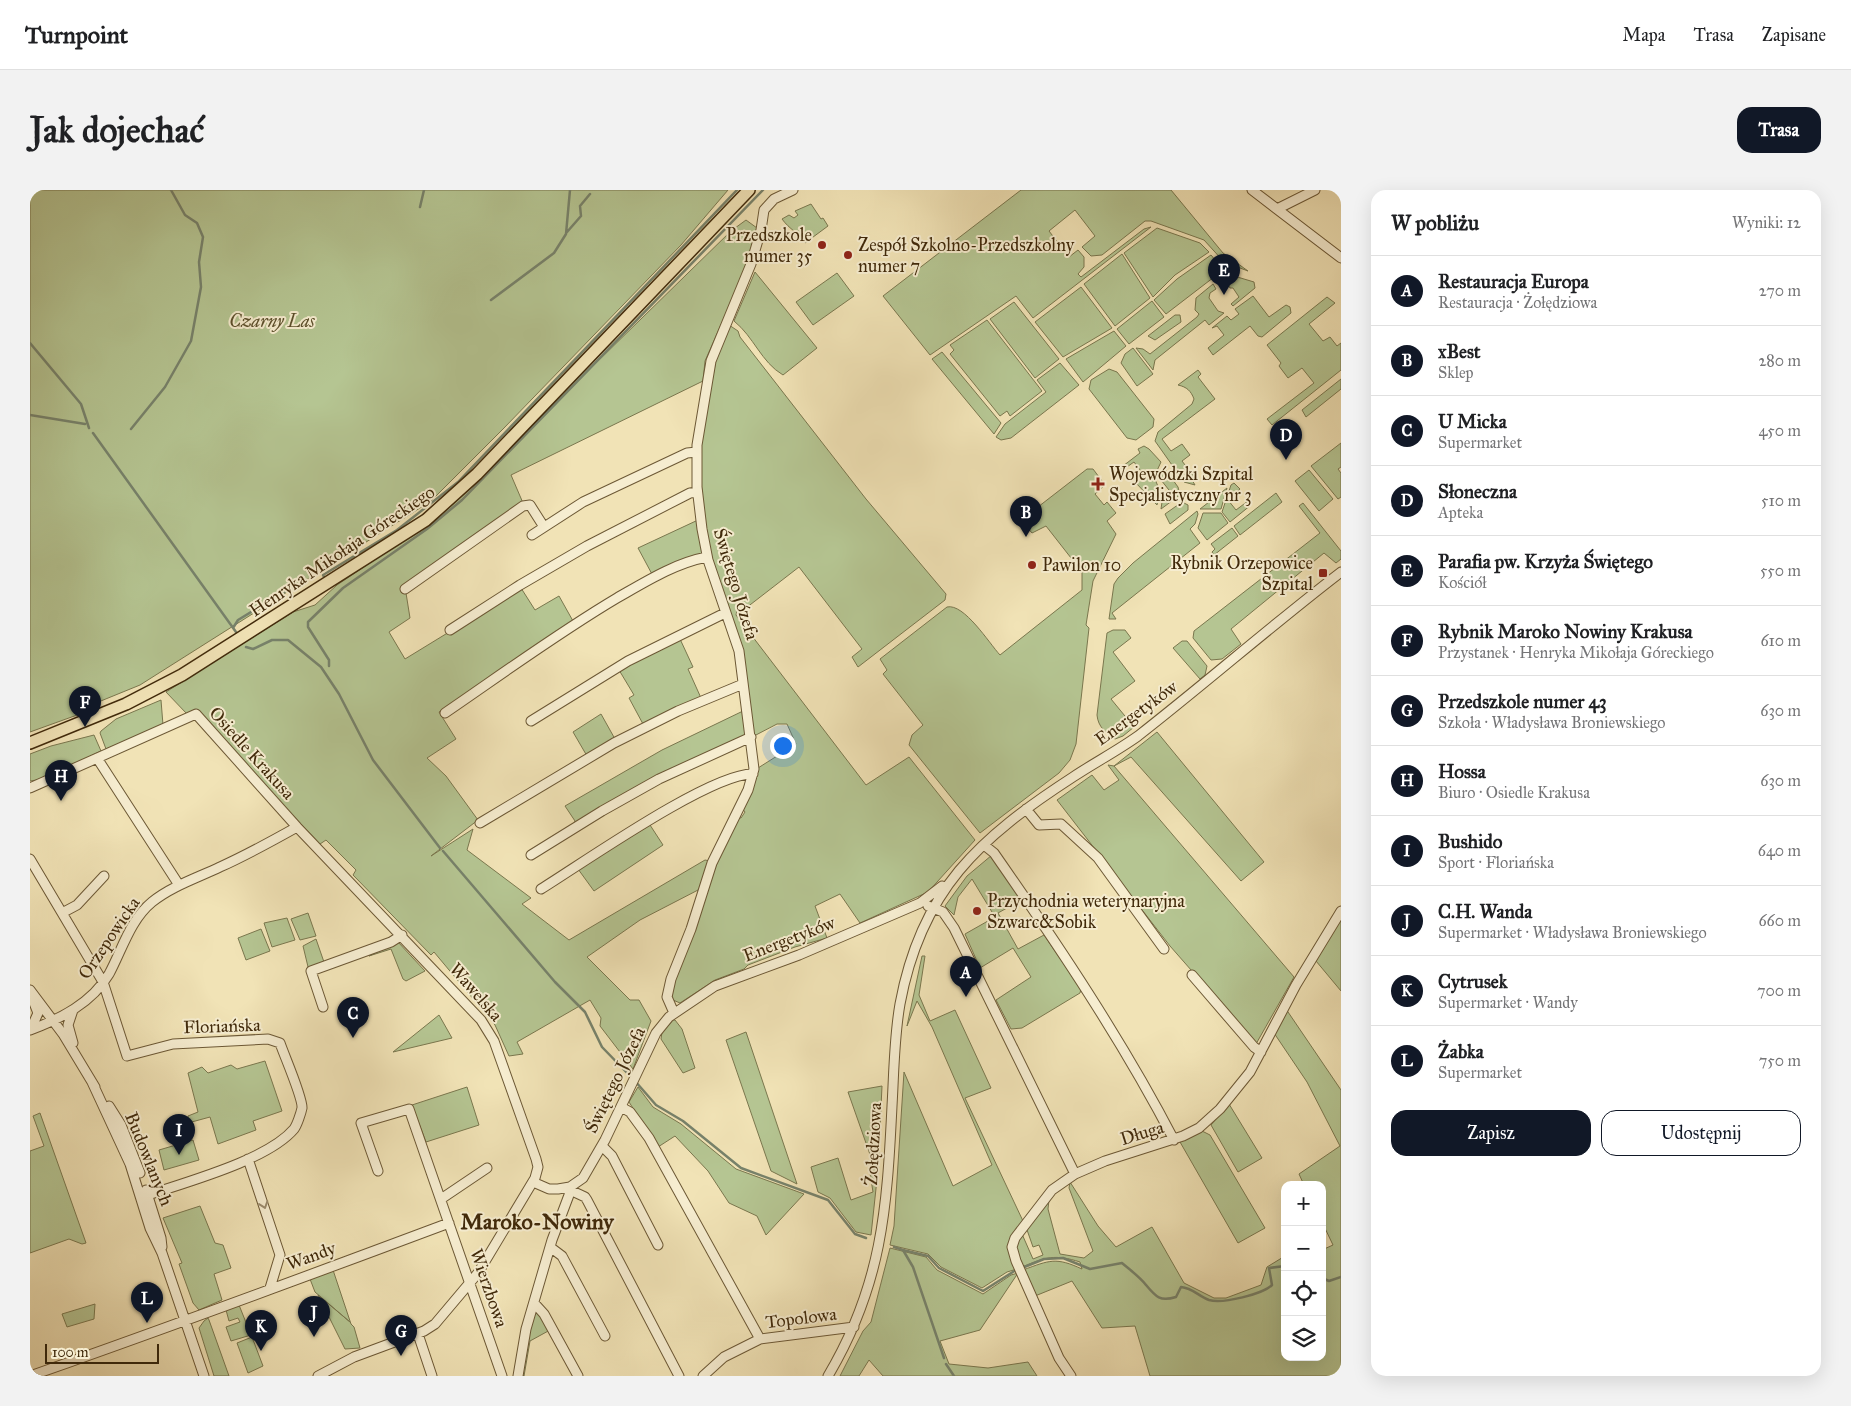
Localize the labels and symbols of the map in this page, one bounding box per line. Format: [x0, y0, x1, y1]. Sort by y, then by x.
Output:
place label: Przedszkole numer 35 [726, 224, 813, 267]
place label: Zespół Szkolno-Przedszkolny numer 7 [858, 234, 1075, 277]
marker: Przedszkole numer 35 [816, 239, 828, 251]
marker: Zespół Szkolno-Przedszkolny numer 7 [842, 249, 854, 261]
pin: E [1208, 254, 1240, 295]
park label: Czarny Las [229, 310, 316, 332]
pin: D [1270, 419, 1302, 460]
place label: Wojewódzki Szpital Specjalistyczny nr 3 [1109, 463, 1253, 506]
marker: Wojewódzki Szpital Specjalistyczny nr 3 [1091, 477, 1105, 491]
street label: Henryka Mikołaja Góreckiego [245, 481, 439, 622]
pin: B [1010, 496, 1042, 537]
street label: Świętego Józefa [708, 525, 765, 643]
place label: Rybnik Orzepowice Szpital [1171, 552, 1313, 595]
place label: Pawilon 10 [1042, 554, 1121, 576]
marker: Pawilon 10 [1026, 559, 1038, 571]
marker: Rybnik Orzepowice Szpital [1317, 567, 1329, 579]
street label: Energetyków [1090, 676, 1182, 751]
pin: F [69, 686, 101, 727]
street label: Osiedle Krakusa [205, 702, 300, 804]
your location [770, 733, 796, 759]
pin: H [45, 760, 77, 801]
place label: Przychodnia weterynaryjna Szwarc&Sobik [987, 890, 1185, 933]
street label: Orzepowicka [73, 892, 145, 983]
marker: Przychodnia weterynaryjna Szwarc&Sobik [971, 905, 983, 917]
street label: Energetyków [740, 911, 839, 968]
pin: A [950, 956, 982, 997]
street label: Wawelska [445, 958, 508, 1026]
pin: C [337, 997, 369, 1038]
street label: Floriańska [183, 1014, 261, 1038]
street label: Świętego Józefa [578, 1022, 651, 1137]
street label: Żołędziowa [859, 1101, 886, 1186]
street label: Budowlanych [120, 1109, 178, 1209]
pin: I [163, 1114, 195, 1155]
street label: Długa [1117, 1116, 1167, 1151]
one-way arrow [258, 1200, 268, 1208]
district label: Maroko-Nowiny [460, 1208, 615, 1235]
street label: Wandy [283, 1237, 339, 1275]
street label: Wierzbowa [465, 1246, 513, 1331]
pin: L [131, 1282, 163, 1323]
pin: J [298, 1296, 330, 1337]
street label: Topolowa [764, 1303, 838, 1333]
pin: K [245, 1310, 277, 1351]
pin: G [385, 1315, 417, 1356]
scale bar [45, 1341, 159, 1364]

